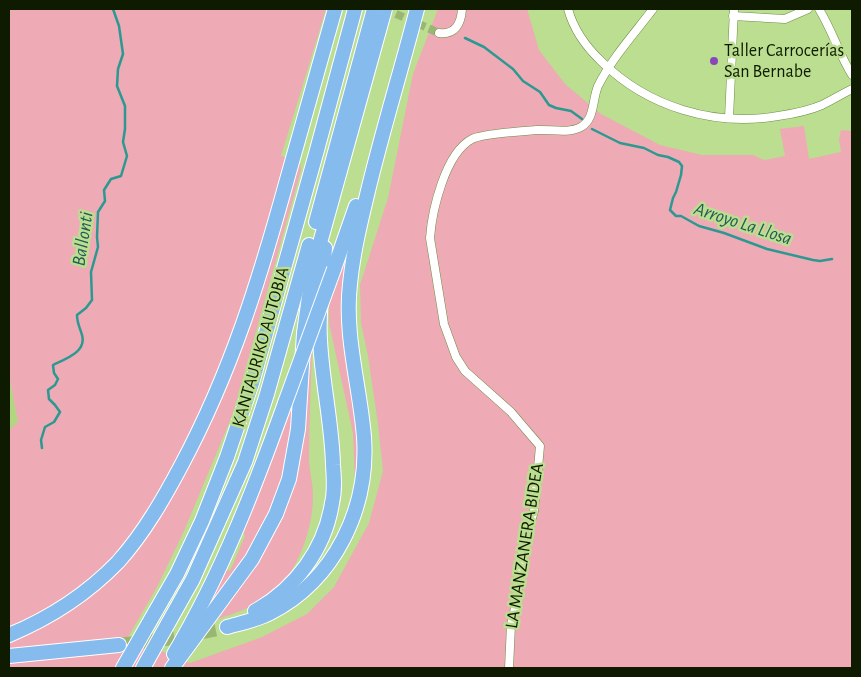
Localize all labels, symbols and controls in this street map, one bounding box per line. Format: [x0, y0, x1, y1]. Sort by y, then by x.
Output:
place label: Taller Carrocerías San Bernabe [724, 42, 844, 81]
marker: Taller Carrocerías San Bernabe [708, 55, 720, 67]
water label: Arroyo La Llosa [691, 199, 794, 249]
water label: Ballonti [69, 211, 97, 267]
street label: KANTAURIKO AUTOBIA [229, 264, 293, 429]
street label: LA MANZANERA BIDEA [503, 461, 547, 630]

